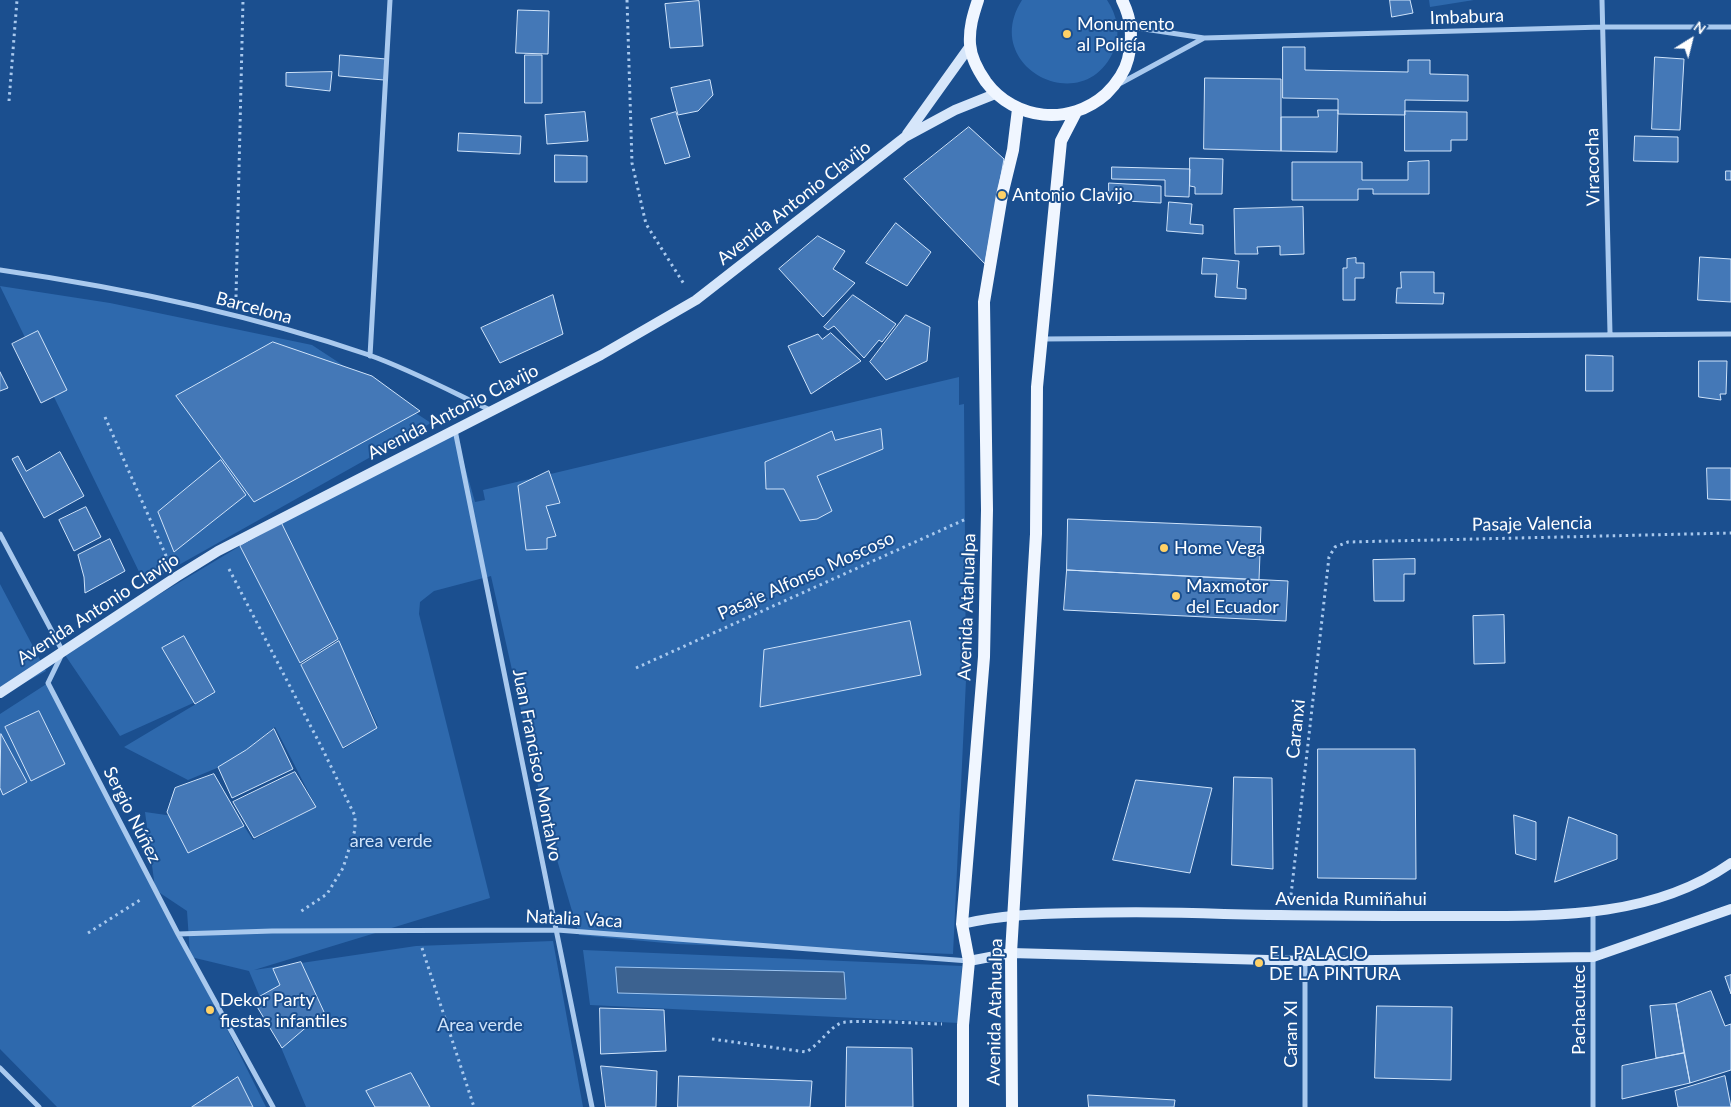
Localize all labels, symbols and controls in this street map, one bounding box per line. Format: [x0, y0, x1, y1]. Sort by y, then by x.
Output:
street label: Imbabura [1430, 5, 1504, 29]
place label: Monumento al Policía [1077, 13, 1175, 56]
north arrow [1666, 15, 1716, 65]
text: N [1691, 17, 1709, 38]
marker: Monumento al Policía [1061, 28, 1073, 40]
street label: Viracocha [1582, 128, 1604, 206]
street label: Avenida Antonio Clavijo [713, 136, 875, 270]
place label: Antonio Clavijo [1012, 184, 1133, 206]
marker: Antonio Clavijo [996, 189, 1008, 201]
street label: Barcelona [214, 287, 294, 329]
street label: Avenida Antonio Clavijo [364, 359, 542, 465]
street label: Pasaje Valencia [1472, 512, 1592, 536]
street label: Pasaje Alfonso Moscoso [714, 527, 898, 625]
street label: Avenida Atahualpa [954, 533, 980, 681]
place label: Home Vega [1174, 537, 1265, 559]
marker: Home Vega [1158, 542, 1170, 554]
street label: Avenida Antonio Clavijo [13, 548, 183, 670]
place label: Maxmotor del Ecuador [1186, 575, 1279, 618]
marker: Maxmotor del Ecuador [1170, 590, 1182, 602]
street label: Juan Francisco Montalvo [508, 667, 566, 863]
street label: Caranxi [1282, 698, 1310, 760]
street label: Sergio Núñez [98, 763, 166, 867]
park label: area verde [350, 830, 432, 852]
street label: Avenida Rumiñahui [1275, 888, 1427, 910]
street label: Natalia Vaca [525, 906, 623, 932]
street label: Avenida Atahualpa [983, 938, 1007, 1086]
place label: EL PALACIO DE LA PINTURA [1269, 942, 1401, 984]
marker: EL PALACIO DE LA PINTURA [1253, 957, 1265, 969]
street label: Pachacutec [1568, 965, 1590, 1055]
place label: Dekor Party fiestas infantiles [220, 989, 347, 1032]
street label: Caran XI [1280, 1000, 1302, 1068]
marker: Dekor Party fiestas infantiles [204, 1004, 216, 1016]
park label: Area verde [437, 1014, 523, 1036]

